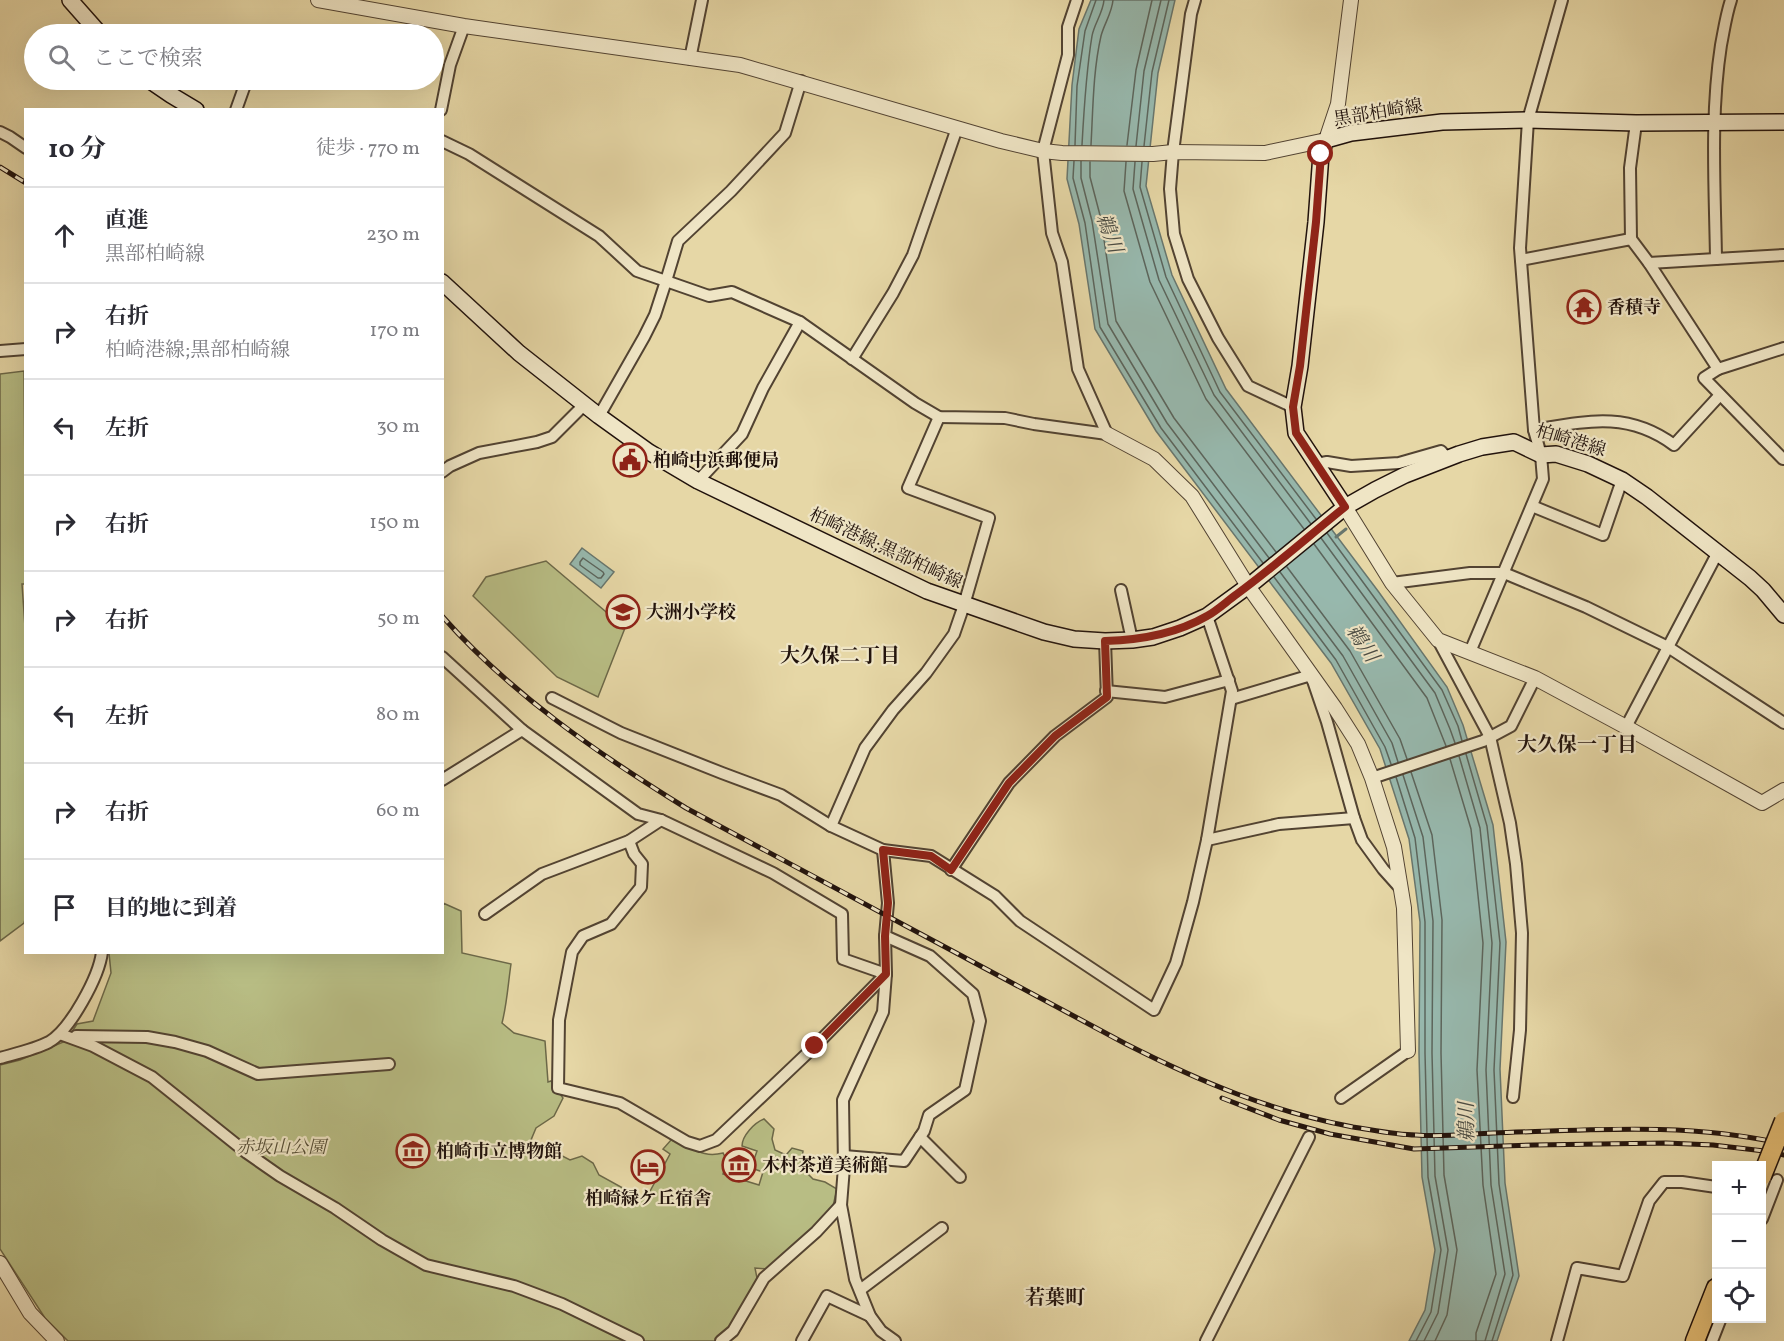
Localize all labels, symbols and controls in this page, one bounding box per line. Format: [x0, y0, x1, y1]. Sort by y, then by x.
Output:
search box [24, 24, 444, 90]
icon: search [45, 41, 78, 74]
text: ここで検索 [93, 44, 203, 75]
street label: 黒部柏崎線 [1332, 94, 1425, 133]
text: 10 分 [48, 132, 106, 168]
text: 徒歩 · 770 m [316, 135, 420, 163]
route start [1307, 140, 1333, 166]
text: 直進 [105, 206, 149, 237]
water label: 鵜川 [1088, 210, 1129, 259]
icon: ahead [48, 219, 81, 252]
text: 230 m [366, 221, 420, 249]
text: 黒部柏崎線 [105, 241, 205, 269]
temple icon: 香積寺 [1566, 289, 1602, 325]
place label: 香積寺 [1607, 296, 1661, 321]
text: 右折 [105, 302, 149, 333]
icon: right [48, 315, 81, 348]
text: 170 m [370, 317, 420, 345]
text: 柏崎港線;黒部柏崎線 [105, 337, 290, 365]
icon: left [48, 411, 81, 444]
text: 30 m [376, 413, 420, 441]
text: 左折 [105, 414, 149, 445]
street label: 柏崎港線 [1532, 419, 1609, 464]
public building icon: 柏崎中浜郵便局 [612, 442, 648, 478]
place label: 柏崎中浜郵便局 [653, 449, 779, 474]
street label: 柏崎港線;黒部柏崎線 [805, 503, 966, 596]
icon: right [48, 507, 81, 540]
text: 150 m [369, 509, 420, 537]
text: 右折 [105, 510, 149, 541]
school or university icon: 大洲小学校 [605, 594, 641, 630]
place label: 大洲小学校 [646, 601, 736, 626]
icon: right [48, 603, 81, 636]
text: 50 m [377, 605, 420, 633]
text: 右折 [105, 606, 149, 637]
water label: 鵜川 [1339, 620, 1385, 670]
district label: 大久保二丁目 [780, 643, 900, 671]
icon: left [48, 699, 81, 732]
text: 80 m [376, 701, 420, 729]
text: 左折 [105, 702, 149, 733]
district label: 大久保一丁目 [1517, 732, 1637, 760]
icon: right [48, 795, 81, 828]
text: 60 m [376, 797, 420, 825]
text: 右折 [105, 798, 149, 829]
icon: arrive [48, 891, 81, 924]
text: 目的地に到着 [105, 894, 237, 925]
route end [801, 1032, 827, 1058]
water label: 鵜川 [1454, 1100, 1482, 1142]
museum icon: 柏崎市立博物館 [395, 1133, 431, 1169]
park label: 赤坂山公園 [236, 1136, 329, 1161]
place label: 柏崎市立博物館 [436, 1140, 562, 1165]
museum icon: 木村茶道美術館 [721, 1147, 757, 1183]
hotel icon: 柏崎緑ケ丘宿舎 [630, 1149, 666, 1185]
place label: 木村茶道美術館 [762, 1154, 888, 1179]
map controls [1712, 1161, 1766, 1323]
button: + [1712, 1161, 1766, 1215]
place label: 柏崎緑ケ丘宿舎 [585, 1187, 711, 1212]
button: − [1712, 1215, 1766, 1269]
button: locate [1712, 1269, 1766, 1323]
district label: 若葉町 [1025, 1285, 1086, 1313]

